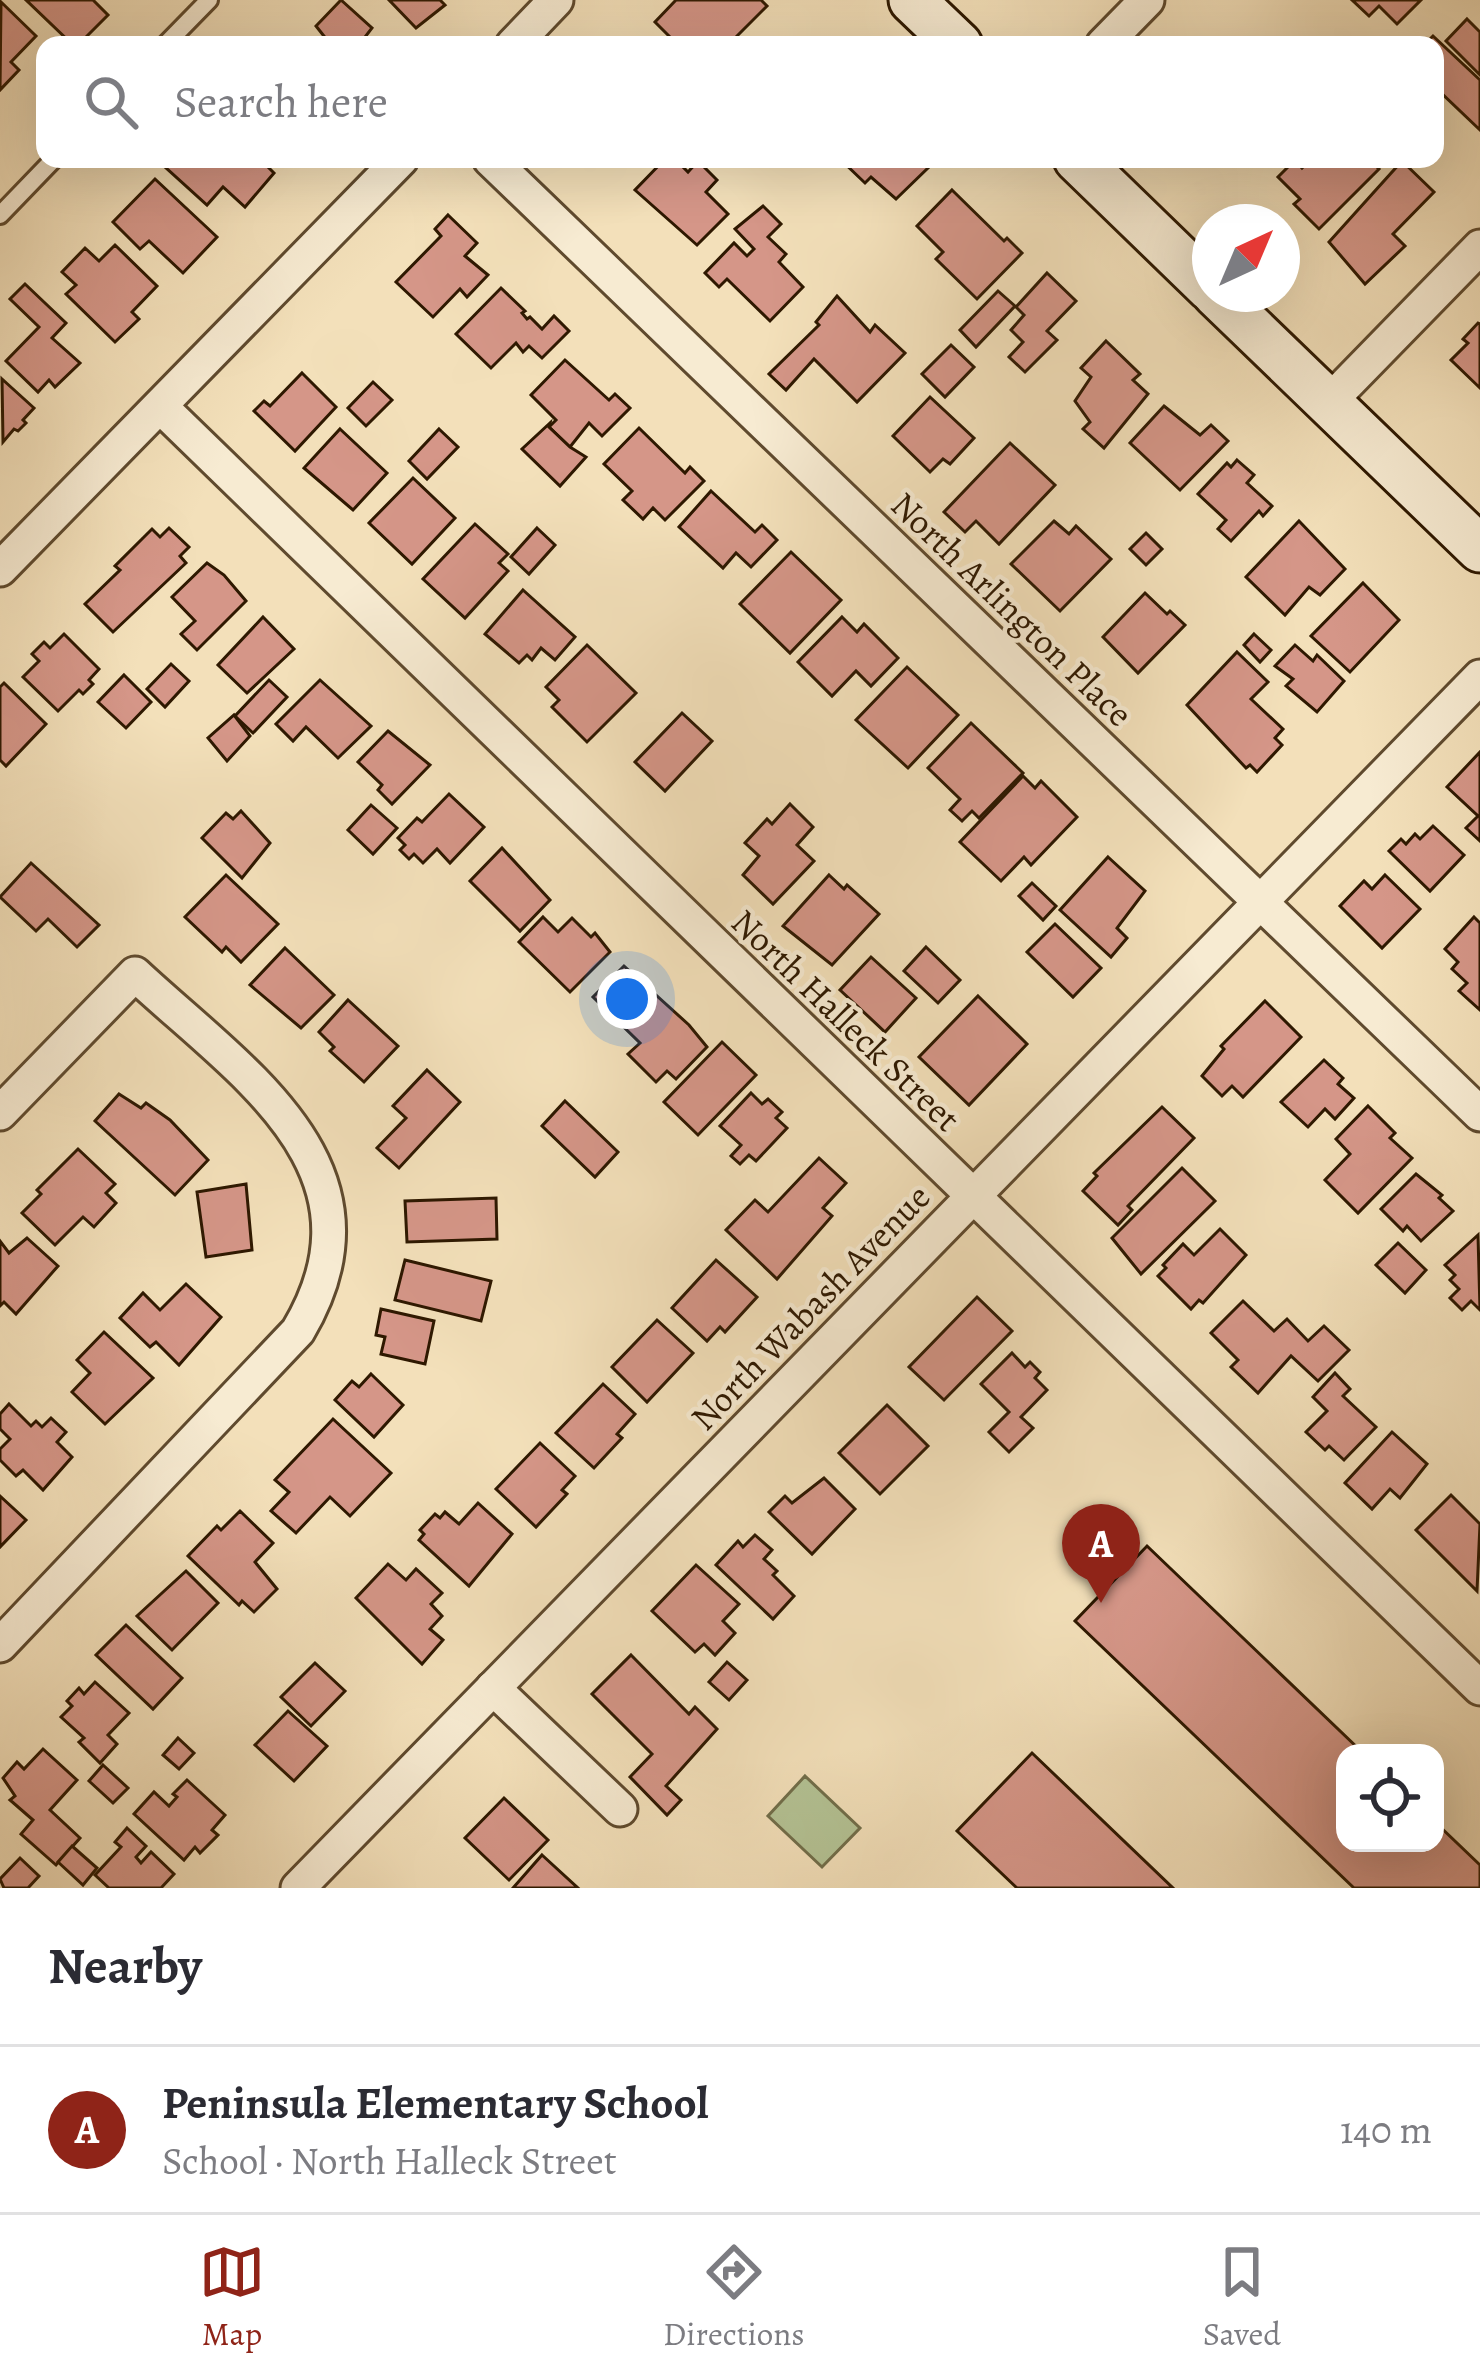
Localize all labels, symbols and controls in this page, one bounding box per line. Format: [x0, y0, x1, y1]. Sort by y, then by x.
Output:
search box [36, 36, 1444, 168]
icon: search [78, 69, 144, 135]
text: Search here [174, 71, 388, 133]
north arrow [1192, 204, 1300, 312]
street label: North Arlington Place [880, 481, 1144, 737]
street label: North Halleck Street [721, 898, 971, 1142]
your location [597, 969, 657, 1029]
street label: North Wabash Avenue [679, 1173, 941, 1441]
pin: A [1062, 1504, 1140, 1603]
map controls [1336, 1744, 1444, 1852]
button: locate [1336, 1744, 1444, 1852]
text: Nearby [48, 1931, 202, 2001]
text: Peninsula Elementary School [162, 2072, 709, 2134]
text: A [75, 2103, 99, 2156]
text: 140 m [1340, 2103, 1432, 2156]
text: School · North Halleck Street [162, 2134, 617, 2187]
tab: Map [199, 2239, 265, 2356]
tab: Directions [663, 2239, 805, 2356]
tab: Saved [1203, 2239, 1281, 2356]

